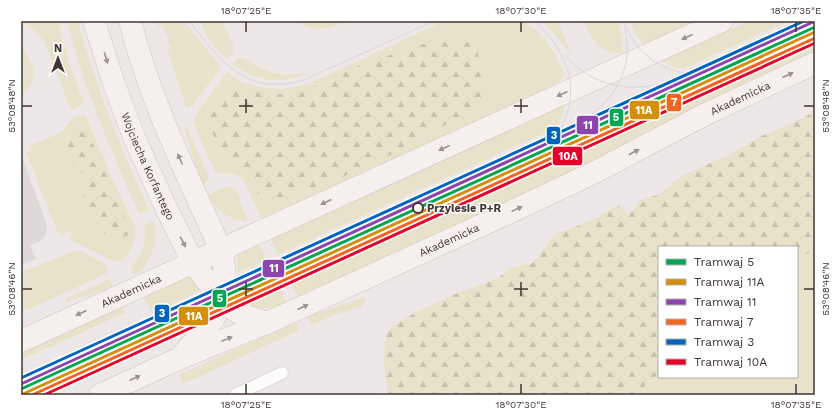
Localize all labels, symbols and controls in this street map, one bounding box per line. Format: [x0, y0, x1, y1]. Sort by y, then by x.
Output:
text: 18°07'25"E [221, 5, 271, 16]
text: 18°07'30"E [495, 5, 547, 16]
text: 18°07'35"E [771, 5, 821, 16]
one-way arrow [681, 34, 692, 40]
north arrow [38, 38, 78, 78]
text: N [54, 42, 62, 55]
one-way arrow [103, 53, 109, 65]
one-way arrow [782, 72, 793, 78]
text: 53°08'48"N [6, 79, 17, 133]
street label: Akademicka [708, 79, 773, 118]
text: 53°08'48"N [820, 79, 831, 133]
one-way arrow [557, 91, 568, 97]
line badge: 7 [666, 93, 682, 112]
text: 7 [671, 96, 678, 109]
line badge: 11A [629, 100, 660, 120]
text: 11A [636, 104, 653, 117]
line badge: 5 [609, 108, 624, 127]
street label: Wojciecha Korfantego [118, 111, 177, 222]
text: 5 [613, 111, 619, 124]
line badge: 11 [576, 115, 599, 135]
text: 11 [583, 119, 593, 132]
line badge: 3 [546, 126, 561, 145]
text: 3 [551, 129, 558, 142]
one-way arrow [438, 145, 450, 151]
line badge: 10A [552, 146, 583, 166]
one-way arrow [628, 149, 640, 156]
text: 10A [558, 150, 578, 163]
one-way arrow [177, 153, 183, 164]
one-way arrow [320, 199, 331, 205]
marker: Przylesie P+R [412, 202, 424, 214]
place label: Przylesie P+R [427, 202, 501, 215]
one-way arrow [511, 206, 523, 212]
street label: Akademicka [417, 221, 481, 260]
one-way arrow [180, 237, 186, 248]
legend [658, 246, 798, 378]
text: Tramwaj 5 [694, 255, 754, 269]
line badge: 11 [262, 259, 285, 278]
text: 53°08'46"N [6, 262, 17, 316]
text: 11 [269, 262, 279, 275]
text: 53°08'46"N [820, 262, 831, 316]
street label: Akademicka [99, 272, 163, 311]
text: Tramwaj 11A [694, 275, 764, 289]
line badge: 5 [212, 289, 227, 308]
text: 5 [217, 292, 223, 305]
text: Tramwaj 11 [694, 295, 756, 309]
line badge: 3 [154, 304, 170, 323]
one-way arrow [297, 304, 308, 310]
line badge: 11A [178, 306, 209, 326]
text: 3 [159, 307, 166, 320]
text: 11A [186, 310, 203, 323]
one-way arrow [75, 311, 87, 317]
text: Tramwaj 7 [694, 315, 754, 329]
text: Tramwaj 3 [694, 335, 754, 349]
one-way arrow [221, 336, 233, 342]
text: Tramwaj 10A [694, 355, 767, 369]
one-way arrow [130, 375, 141, 381]
text: 18°07'25"E [221, 399, 271, 410]
text: 18°07'30"E [495, 399, 547, 410]
text: 18°07'35"E [771, 399, 821, 410]

